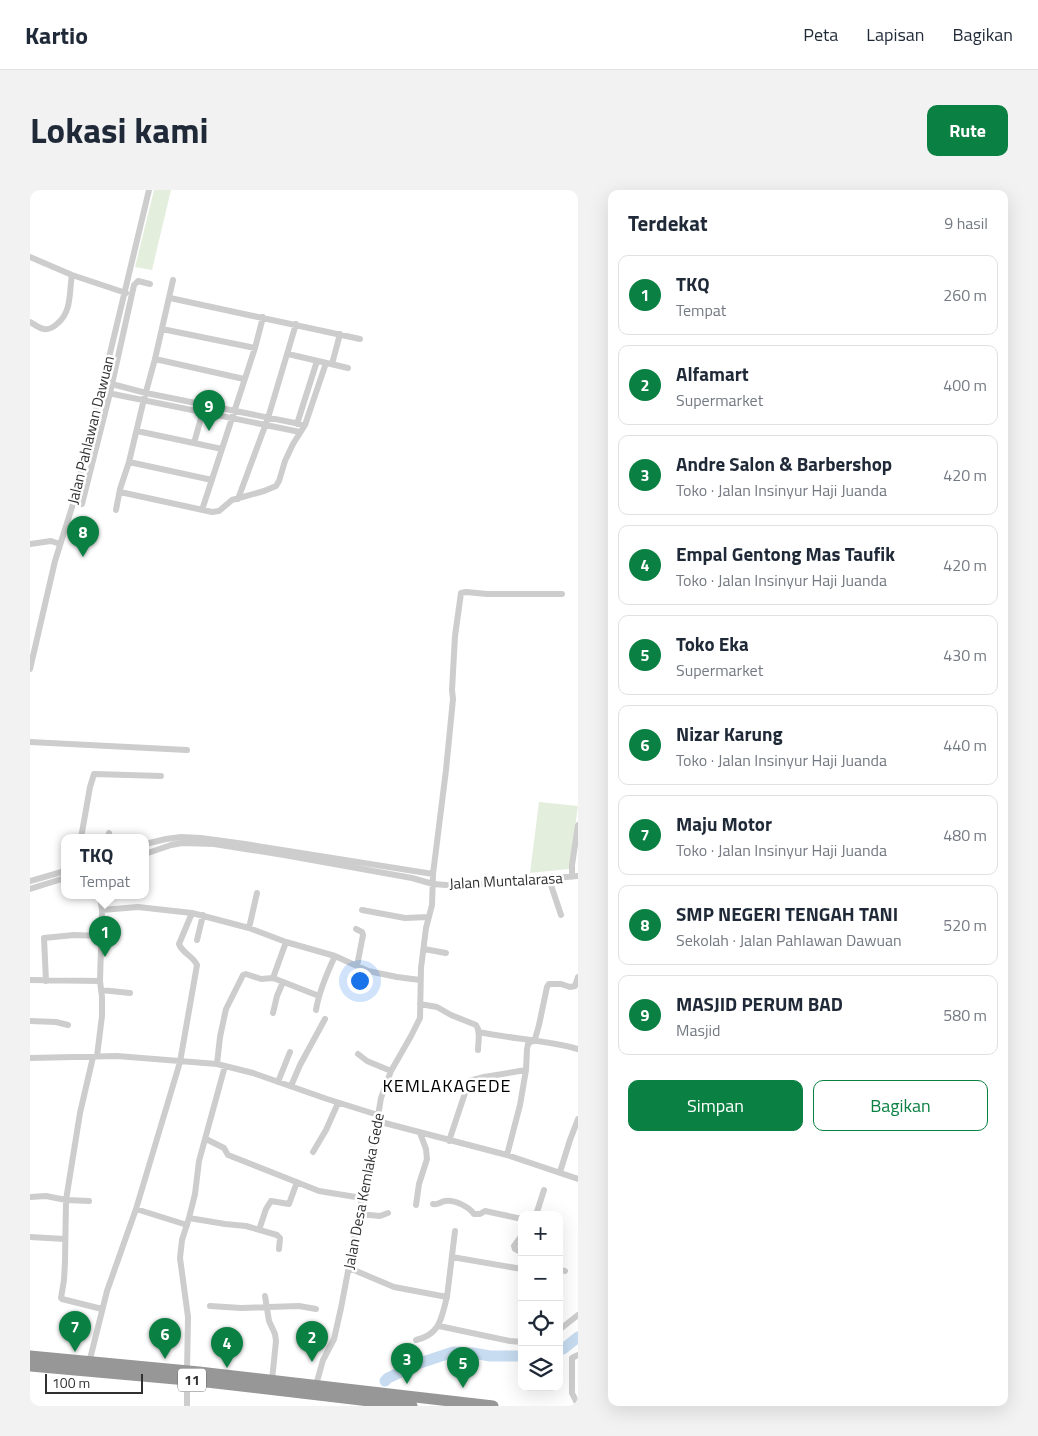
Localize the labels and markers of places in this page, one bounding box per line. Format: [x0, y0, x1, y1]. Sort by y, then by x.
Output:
pin: 9 [193, 390, 225, 431]
pin: 8 [67, 516, 99, 557]
pin: 1 [89, 916, 121, 957]
pin: 7 [59, 1311, 91, 1352]
pin: 6 [149, 1318, 181, 1359]
pin: 2 [296, 1321, 328, 1362]
pin: 4 [211, 1327, 243, 1368]
pin: 3 [391, 1343, 423, 1384]
pin: 5 [447, 1347, 479, 1388]

